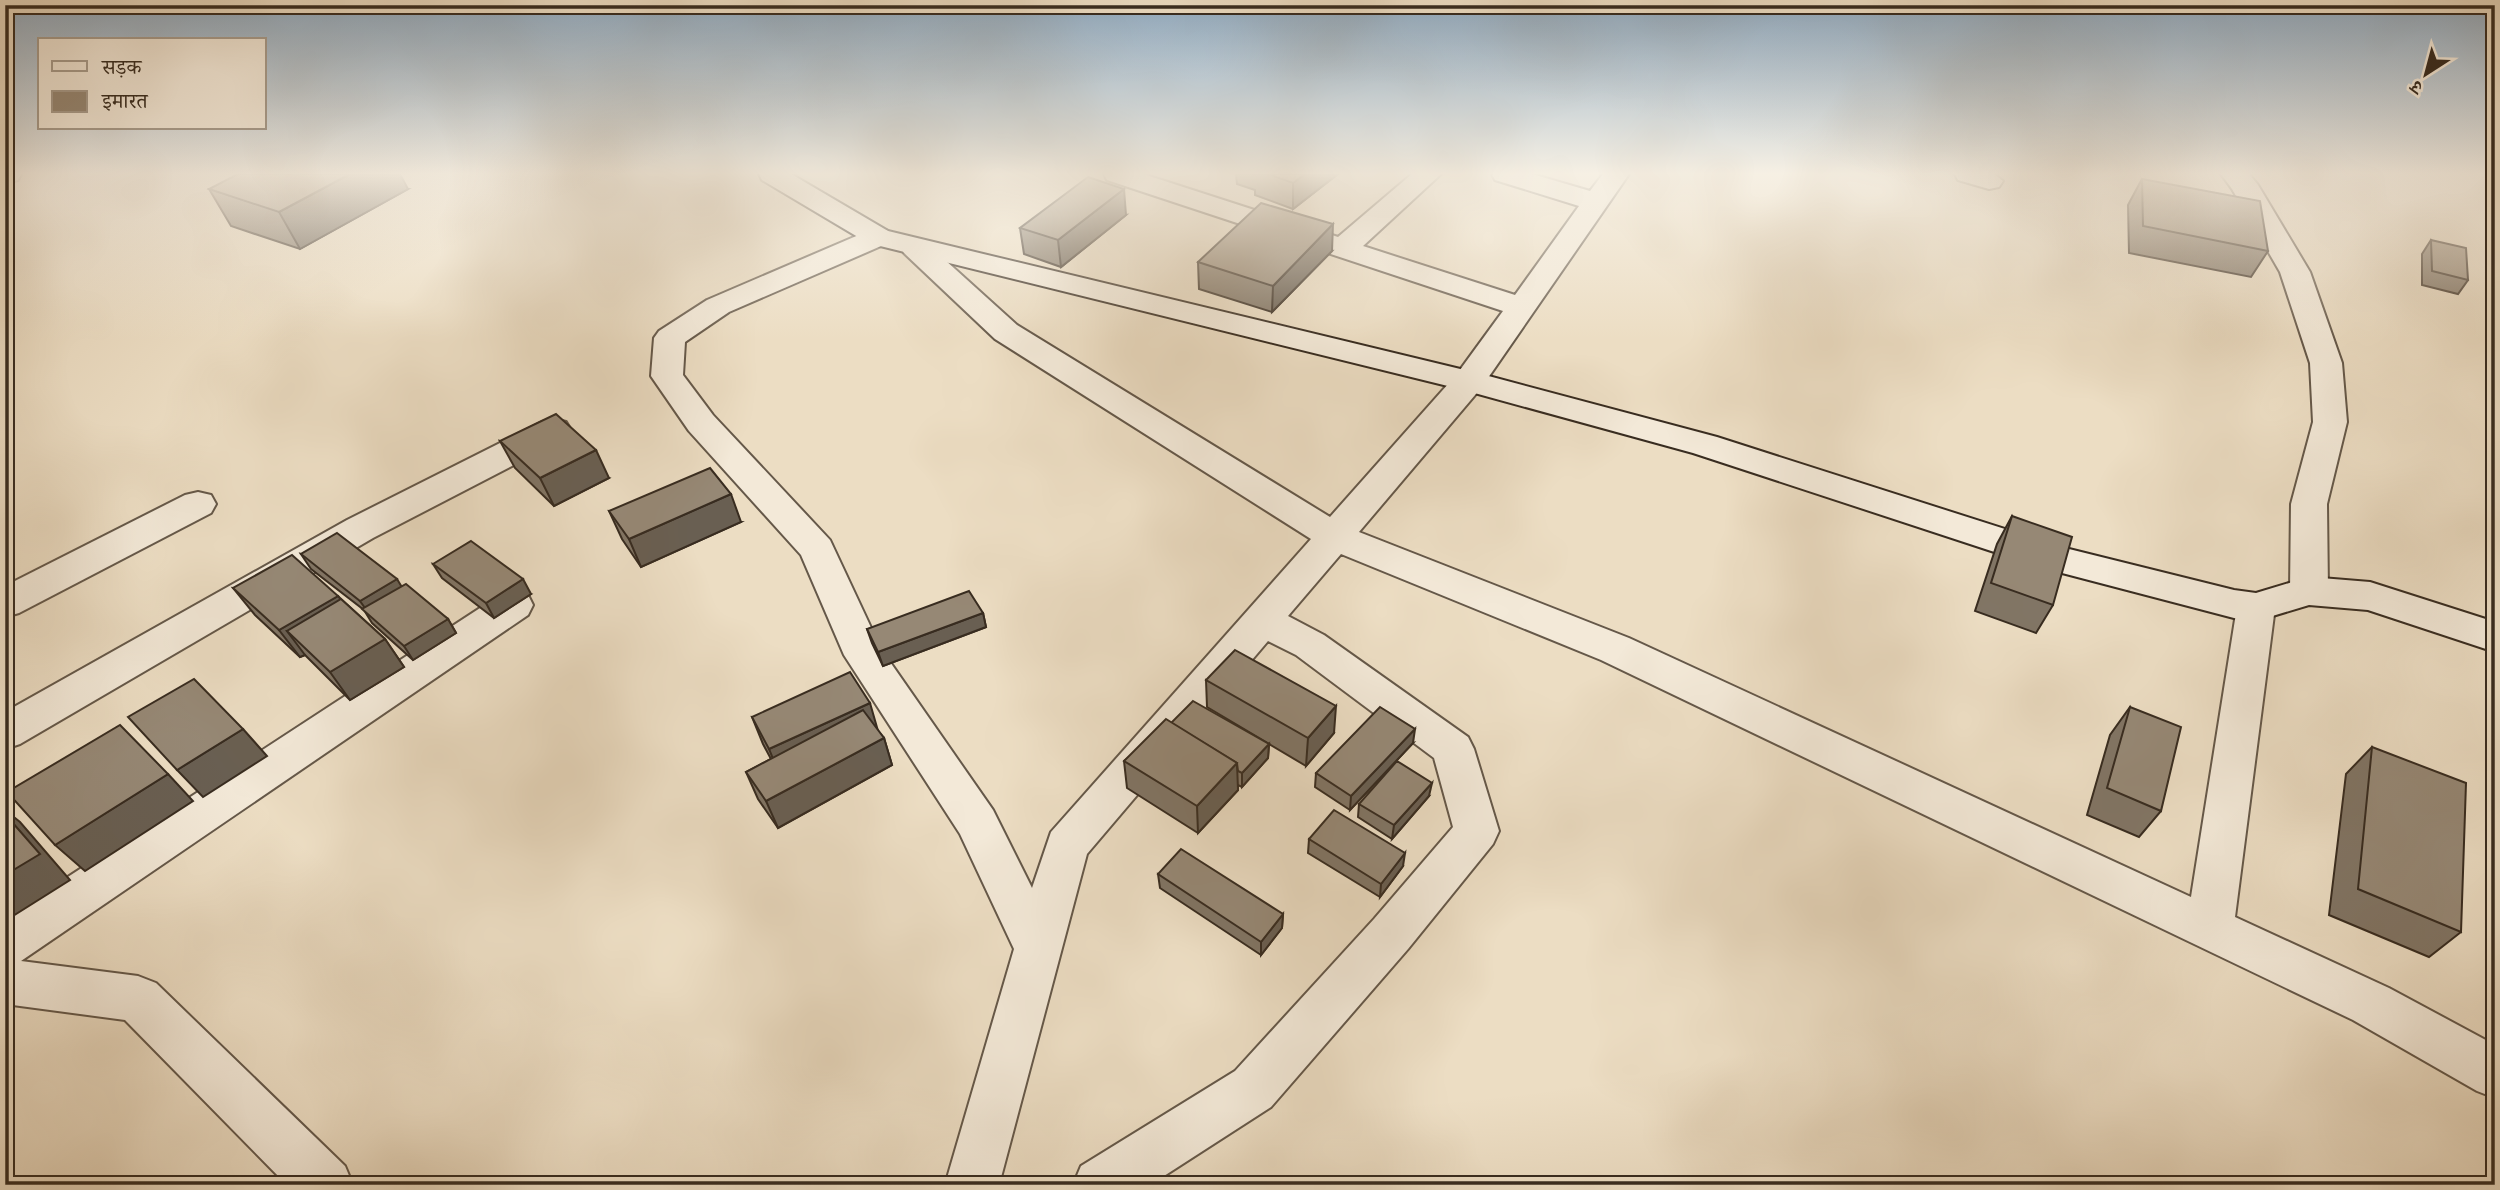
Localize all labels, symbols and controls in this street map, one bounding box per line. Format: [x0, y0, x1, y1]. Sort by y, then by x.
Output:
legend [38, 38, 266, 130]
north arrow [2392, 38, 2462, 108]
text: सड़क [101, 54, 142, 83]
text: उ [2405, 72, 2430, 101]
text: इमारत [101, 88, 149, 117]

